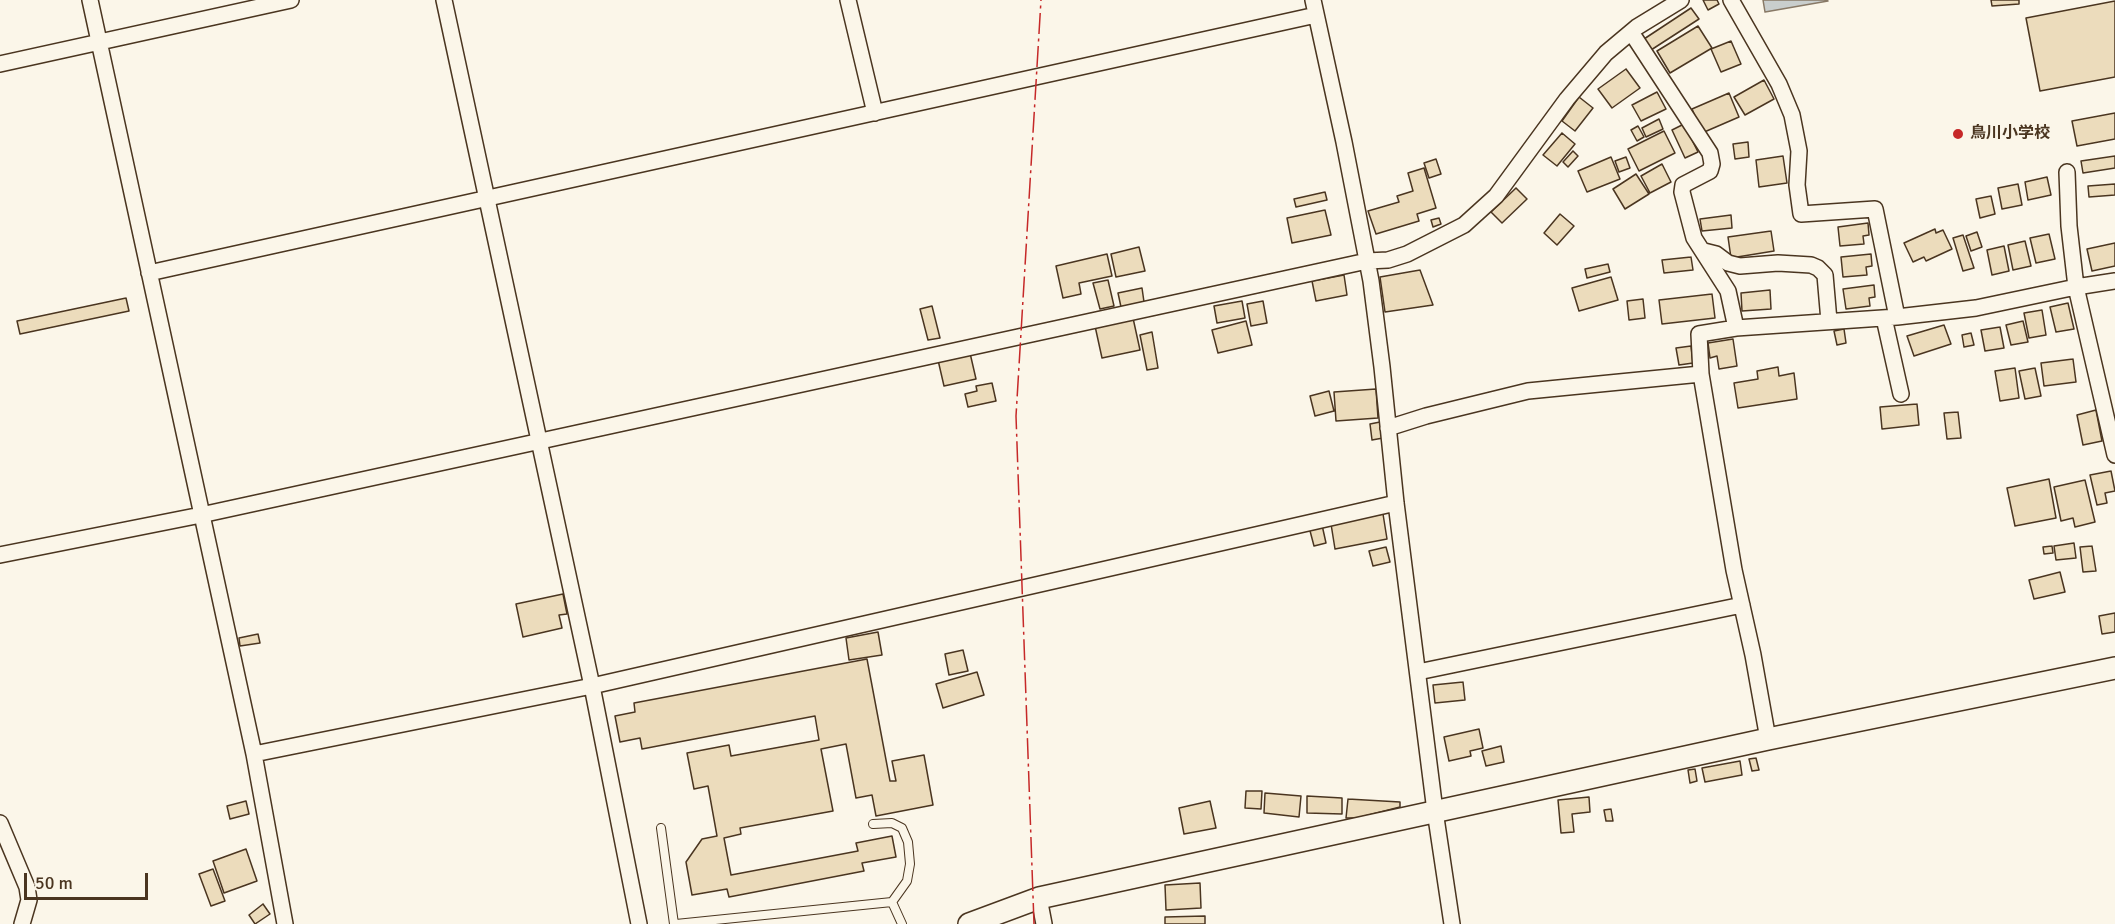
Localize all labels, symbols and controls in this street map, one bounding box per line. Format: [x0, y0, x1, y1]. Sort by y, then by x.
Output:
place label: 鳥川小学校 [1970, 124, 2050, 144]
marker: 鳥川小学校 [1951, 127, 1965, 141]
scale bar [27, 861, 152, 899]
text: 50 m [35, 872, 73, 894]

